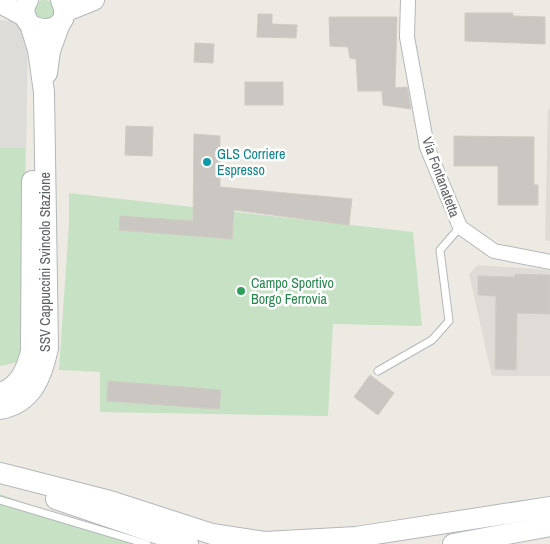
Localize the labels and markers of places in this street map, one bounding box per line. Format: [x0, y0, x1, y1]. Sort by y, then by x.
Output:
place label: GLS Corriere Espresso [217, 145, 285, 179]
marker: GLS Corriere Espresso [201, 156, 213, 168]
place label: Campo Sportivo Borgo Ferrovia [251, 274, 334, 308]
marker: Campo Sportivo Borgo Ferrovia [235, 285, 247, 297]

